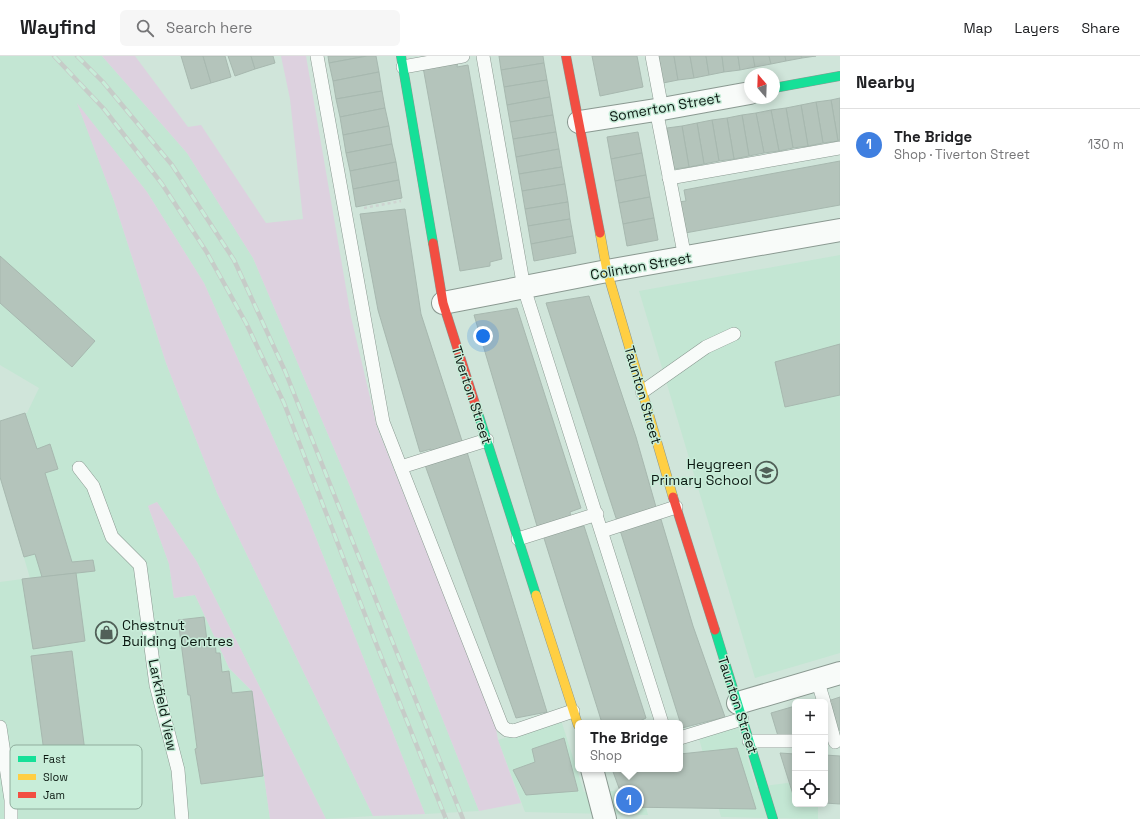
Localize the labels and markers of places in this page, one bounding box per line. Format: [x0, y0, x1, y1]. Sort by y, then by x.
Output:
place label: Heygreen Primary School [651, 455, 752, 489]
school or university icon: Heygreen Primary School [754, 459, 780, 485]
place label: Chestnut Building Centres [122, 616, 233, 650]
shop icon: Chestnut Building Centres [93, 620, 119, 646]
pin: 1 [616, 785, 642, 815]

